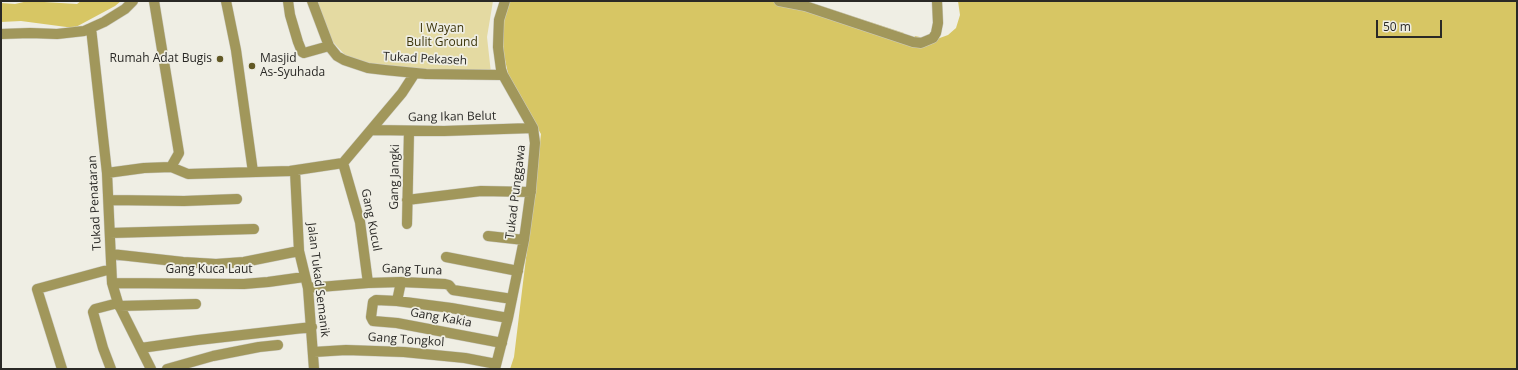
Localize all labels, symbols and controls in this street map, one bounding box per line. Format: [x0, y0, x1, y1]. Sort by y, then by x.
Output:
scale bar [1378, 12, 1444, 38]
text: 50 m [1383, 18, 1411, 35]
park label: I Wayan Bulit Ground [406, 22, 478, 50]
street label: Tukad Pekaseh [383, 50, 467, 68]
place label: Rumah Adat Bugis [110, 52, 212, 66]
place label: Masjid As-Syuhada [260, 52, 325, 80]
marker: Rumah Adat Bugis [215, 54, 225, 64]
marker: Masjid As-Syuhada [247, 61, 257, 71]
street label: Gang Ikan Belut [408, 109, 496, 125]
street label: Gang Jangki [387, 144, 403, 210]
street label: Tukad Punggawa [503, 144, 529, 240]
street label: Tukad Penataran [85, 155, 105, 251]
street label: Gang Kucul [358, 188, 384, 252]
street label: Jalan Tukad Semanik [304, 222, 332, 338]
street label: Gang Tuna [382, 262, 442, 278]
street label: Gang Kuca Laut [165, 263, 253, 277]
street label: Gang Kakia [409, 305, 473, 331]
street label: Gang Tongkol [367, 330, 445, 350]

